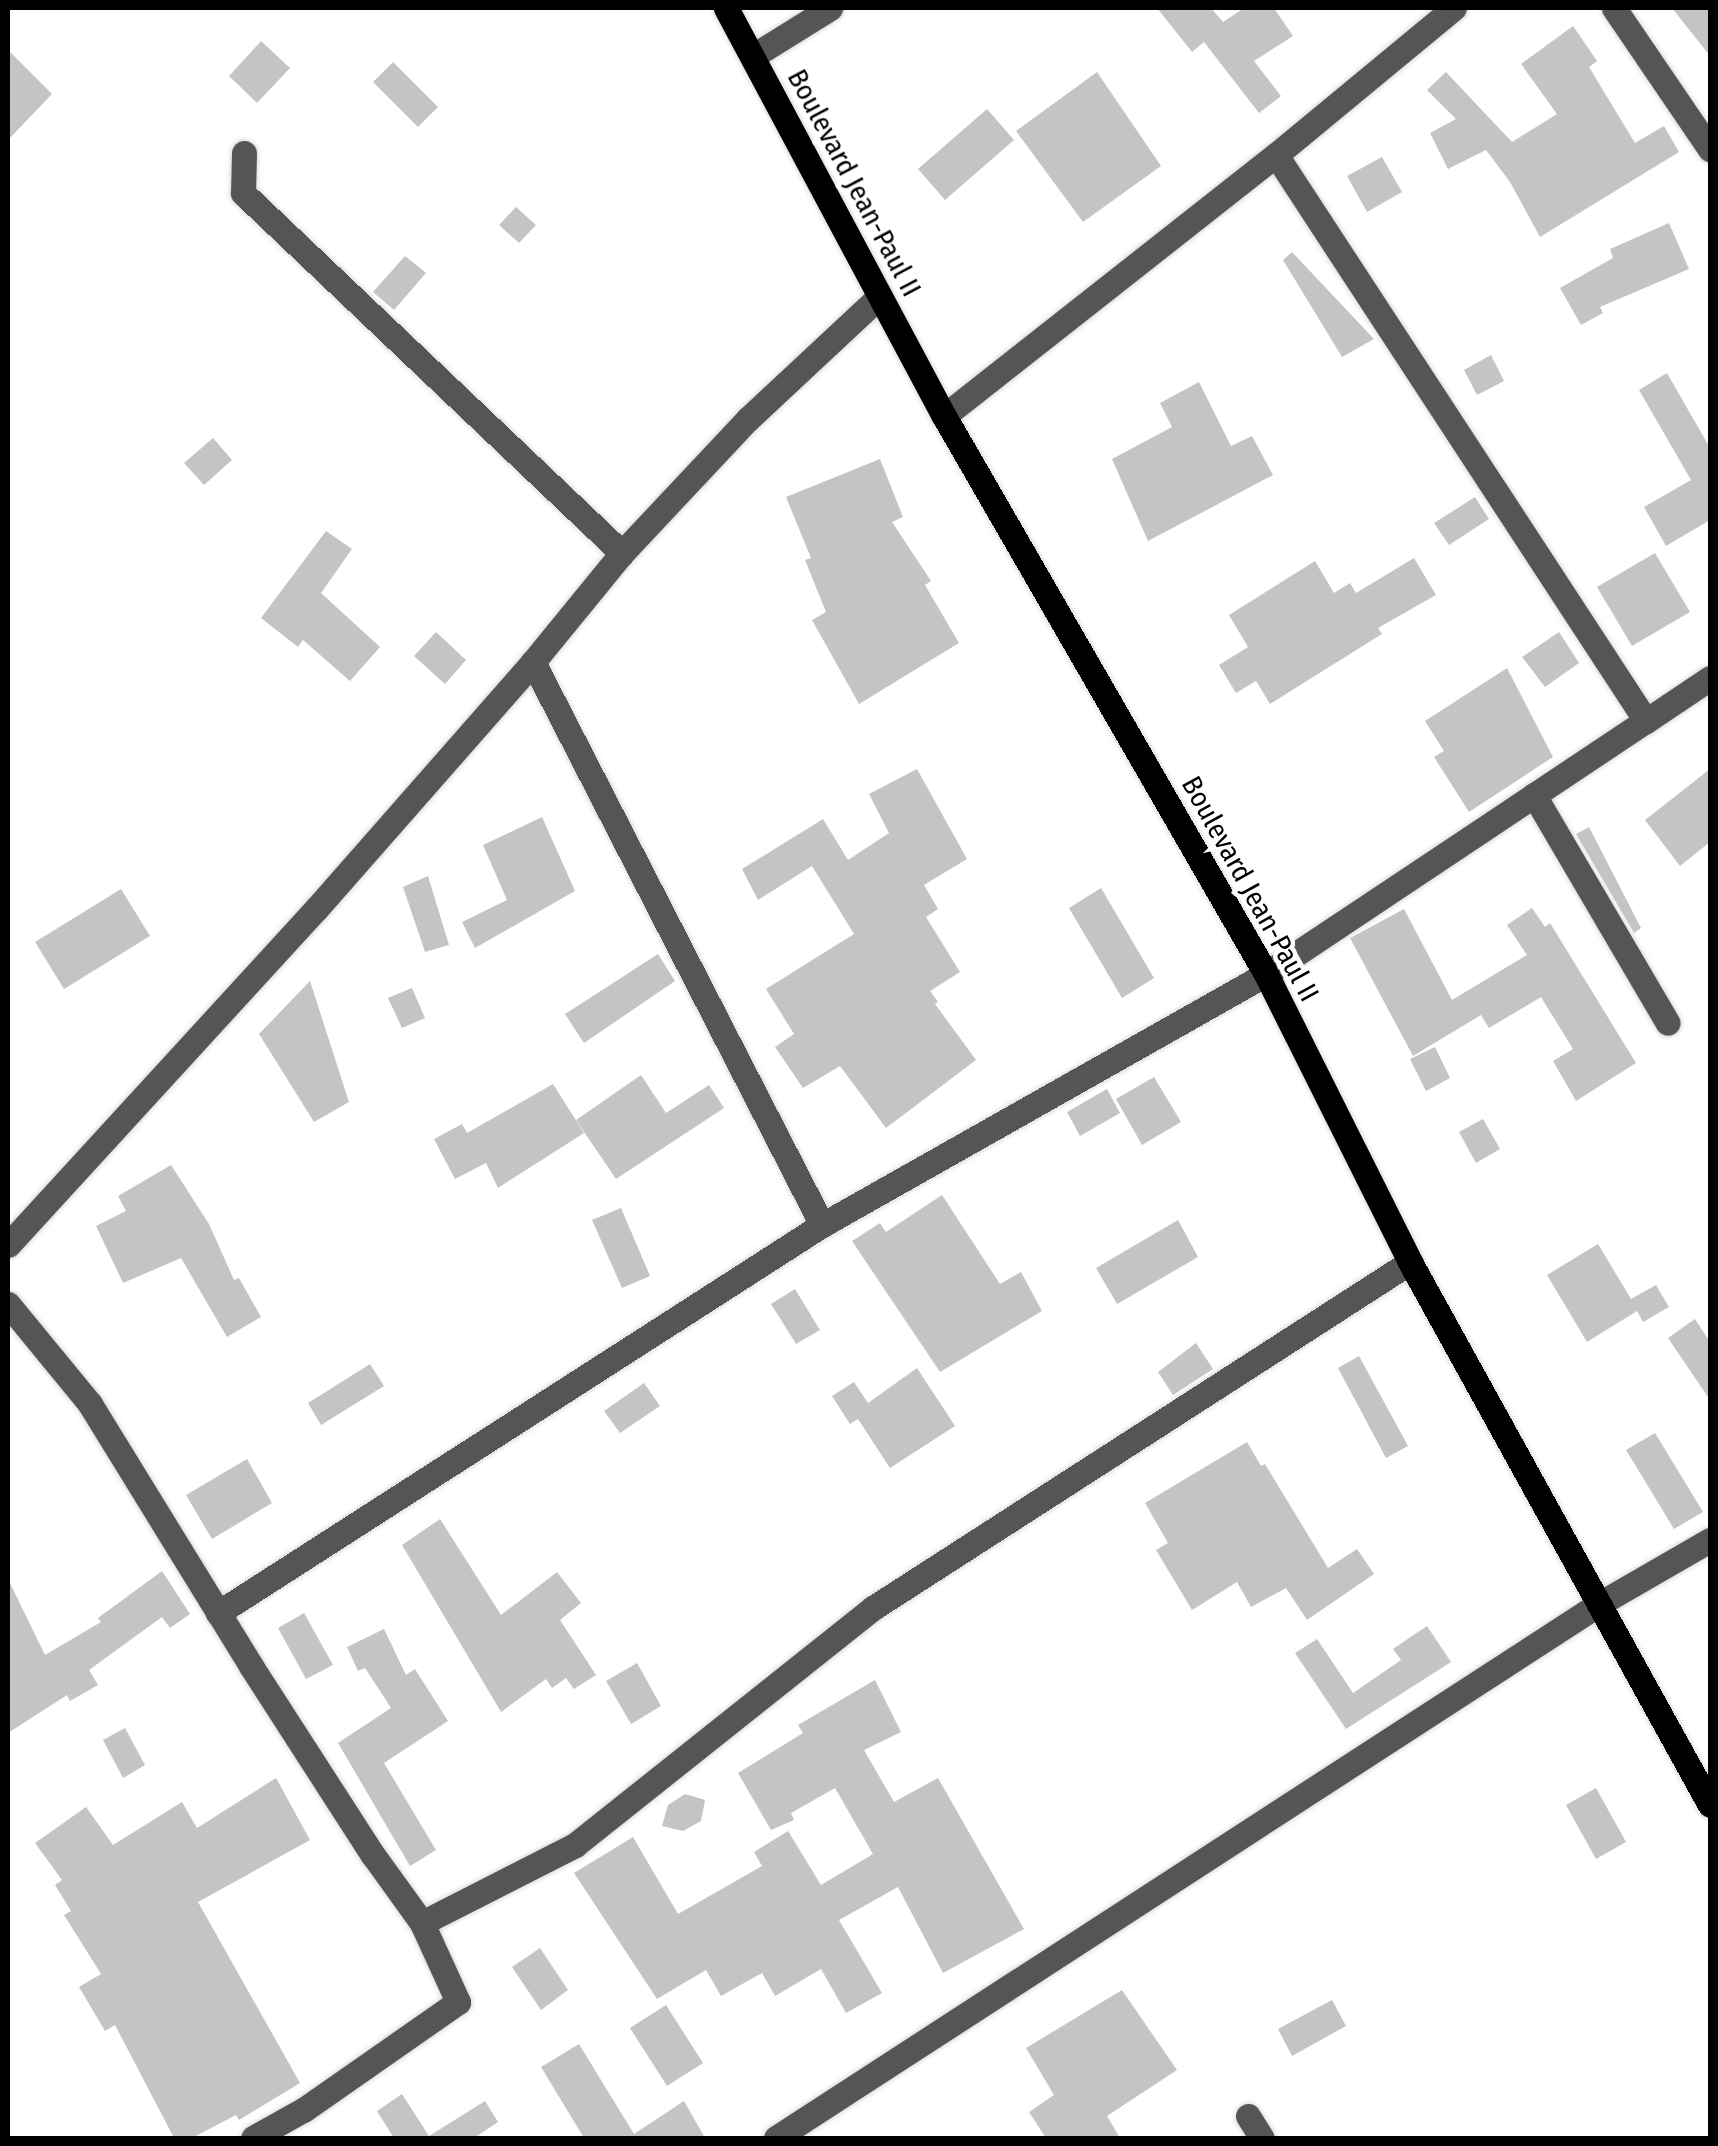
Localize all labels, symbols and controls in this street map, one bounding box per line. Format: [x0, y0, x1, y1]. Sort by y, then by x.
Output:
street label: Boulevard Jean-Paul II [780, 64, 928, 302]
street label: Boulevard Jean-Paul II [1174, 771, 1326, 1007]

